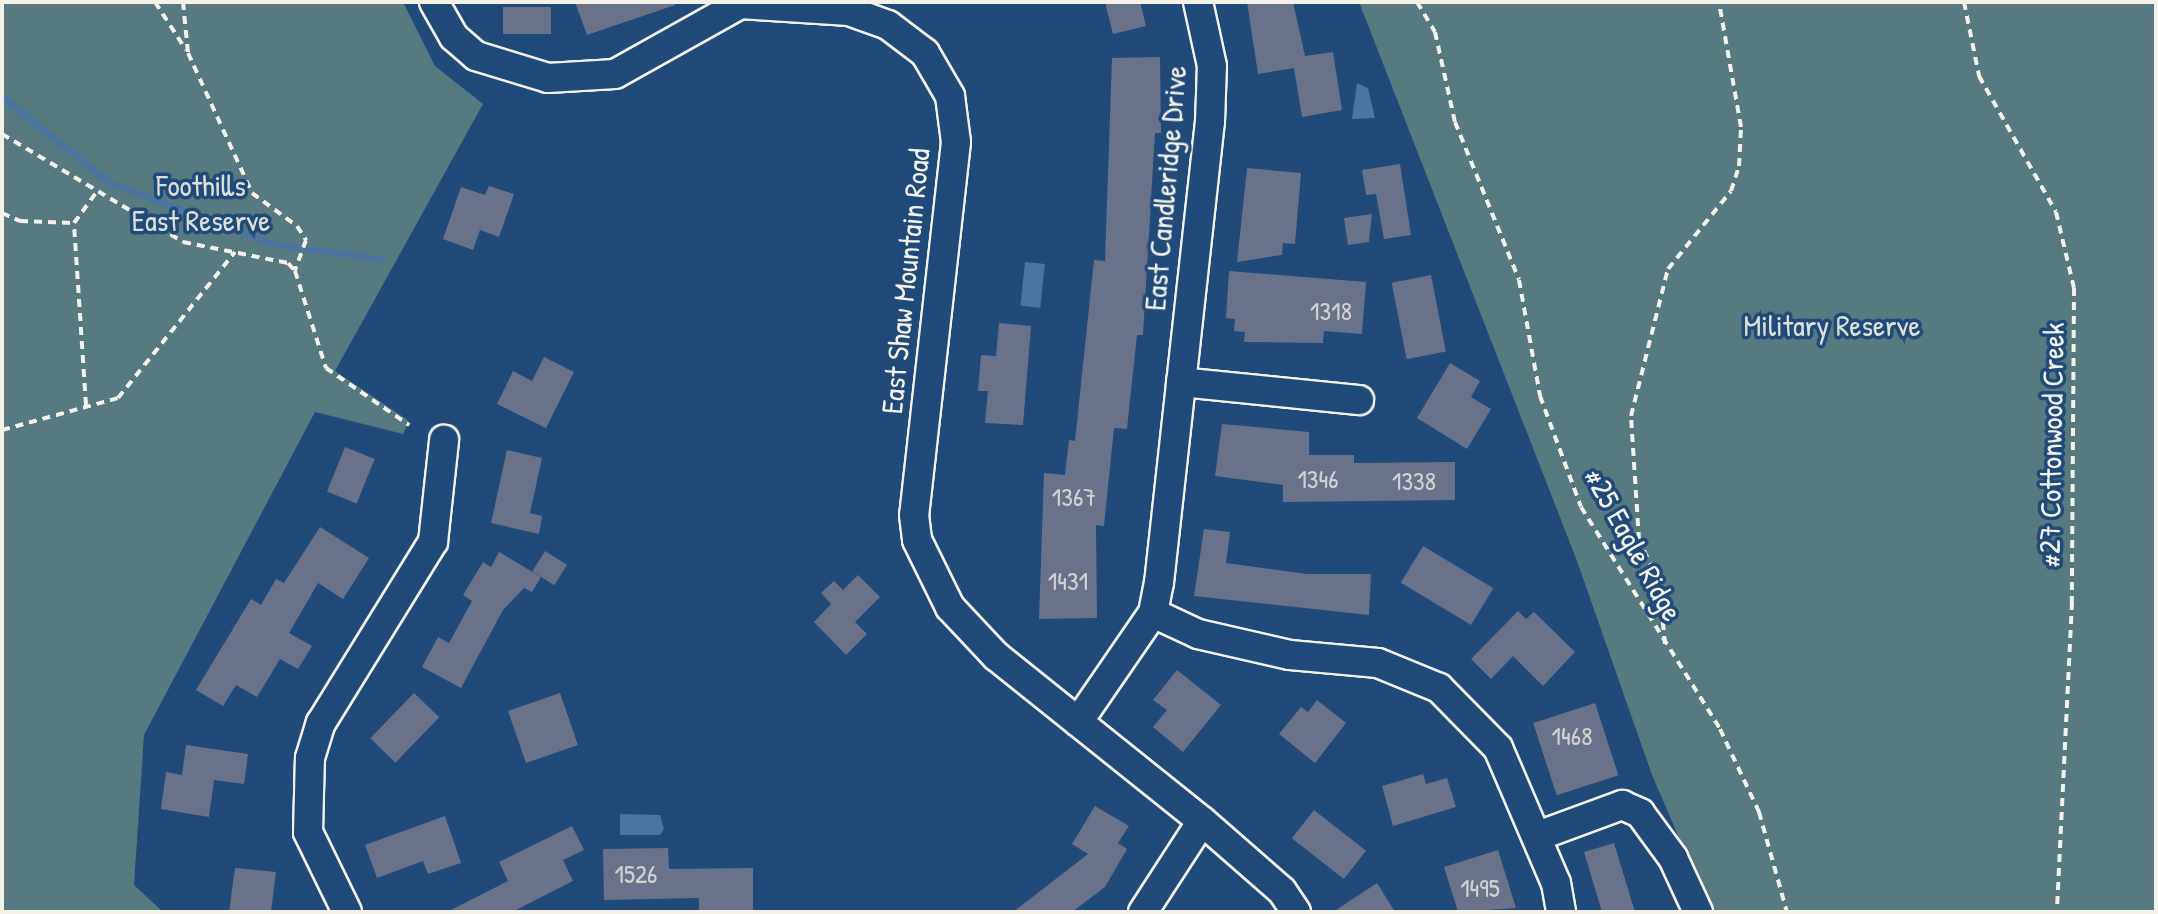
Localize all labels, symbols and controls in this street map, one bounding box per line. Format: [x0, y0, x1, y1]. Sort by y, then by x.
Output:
street label: East Candleridge Drive [1136, 64, 1194, 312]
street label: East Shaw Mountain Road [873, 147, 937, 415]
park label: Foothills East Reserve [132, 167, 270, 238]
house number: 1318 [1310, 295, 1352, 327]
park label: Military Reserve [1743, 307, 1921, 343]
street label: #27 Cottonwood Creek [2031, 322, 2071, 568]
street label: #25 Eagle Ridge [1577, 461, 1691, 627]
house number: 1346 [1297, 463, 1339, 495]
house number: 1338 [1392, 465, 1436, 497]
house number: 1367 [1052, 481, 1096, 513]
house number: 1431 [1048, 565, 1088, 597]
house number: 1468 [1552, 720, 1592, 752]
house number: 1526 [615, 858, 657, 890]
house number: 1495 [1460, 872, 1500, 904]

